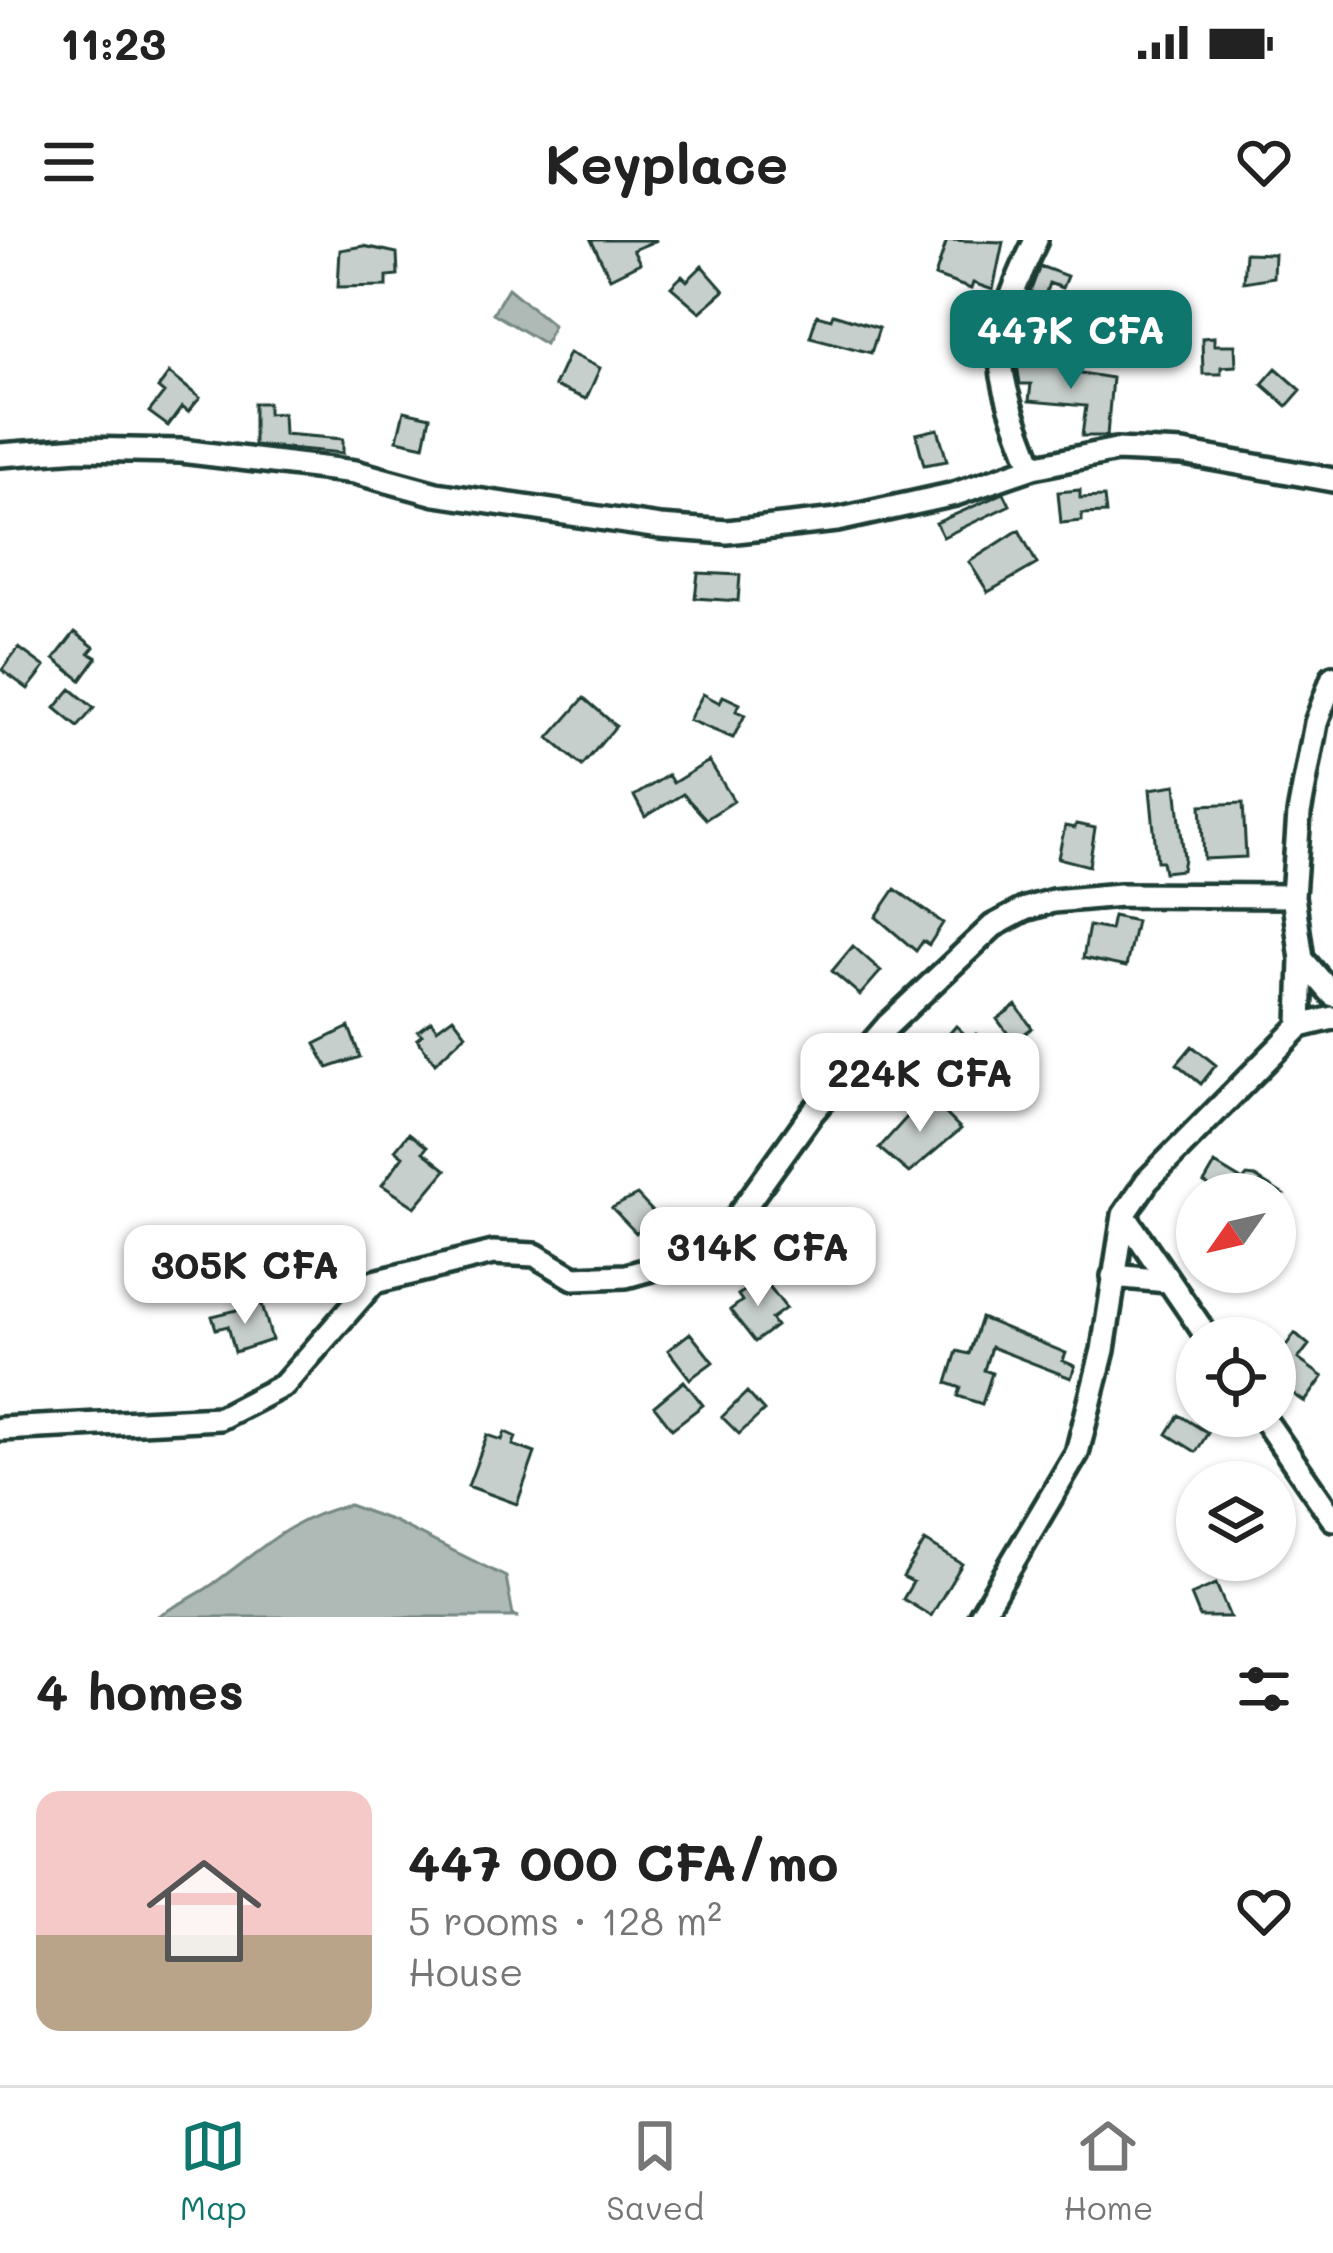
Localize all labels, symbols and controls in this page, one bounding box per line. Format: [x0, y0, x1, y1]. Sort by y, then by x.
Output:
text: 11:23 [60, 13, 166, 71]
text: Keyplace [545, 127, 788, 198]
icon: menu [36, 129, 102, 195]
icon: heart [1231, 129, 1297, 195]
pin: 447K CFA [947, 290, 1195, 392]
text: 447K CFA [977, 303, 1165, 354]
pin: 224K CFA [796, 1033, 1044, 1135]
text: 224K CFA [827, 1046, 1013, 1097]
north arrow [1176, 1173, 1296, 1293]
map controls [1176, 1173, 1296, 1581]
pin: 314K CFA [634, 1207, 882, 1309]
text: 314K CFA [667, 1220, 849, 1271]
pin: 305K CFA [121, 1225, 369, 1327]
text: 305K CFA [151, 1238, 339, 1289]
button: locate [1176, 1317, 1296, 1437]
button: layers [1176, 1461, 1296, 1581]
text: 4 homes [36, 1656, 244, 1723]
icon: filters [1231, 1656, 1297, 1722]
text: 447 000 CFA/mo [408, 1827, 838, 1894]
icon: home [132, 1839, 276, 1983]
icon: heart [1231, 1878, 1297, 1944]
text: 5 rooms · 128 m² [408, 1894, 722, 1945]
text: House [408, 1945, 523, 1996]
tab: Map [180, 2113, 247, 2228]
tab: Saved [606, 2113, 704, 2228]
tab: Home [1064, 2113, 1153, 2228]

